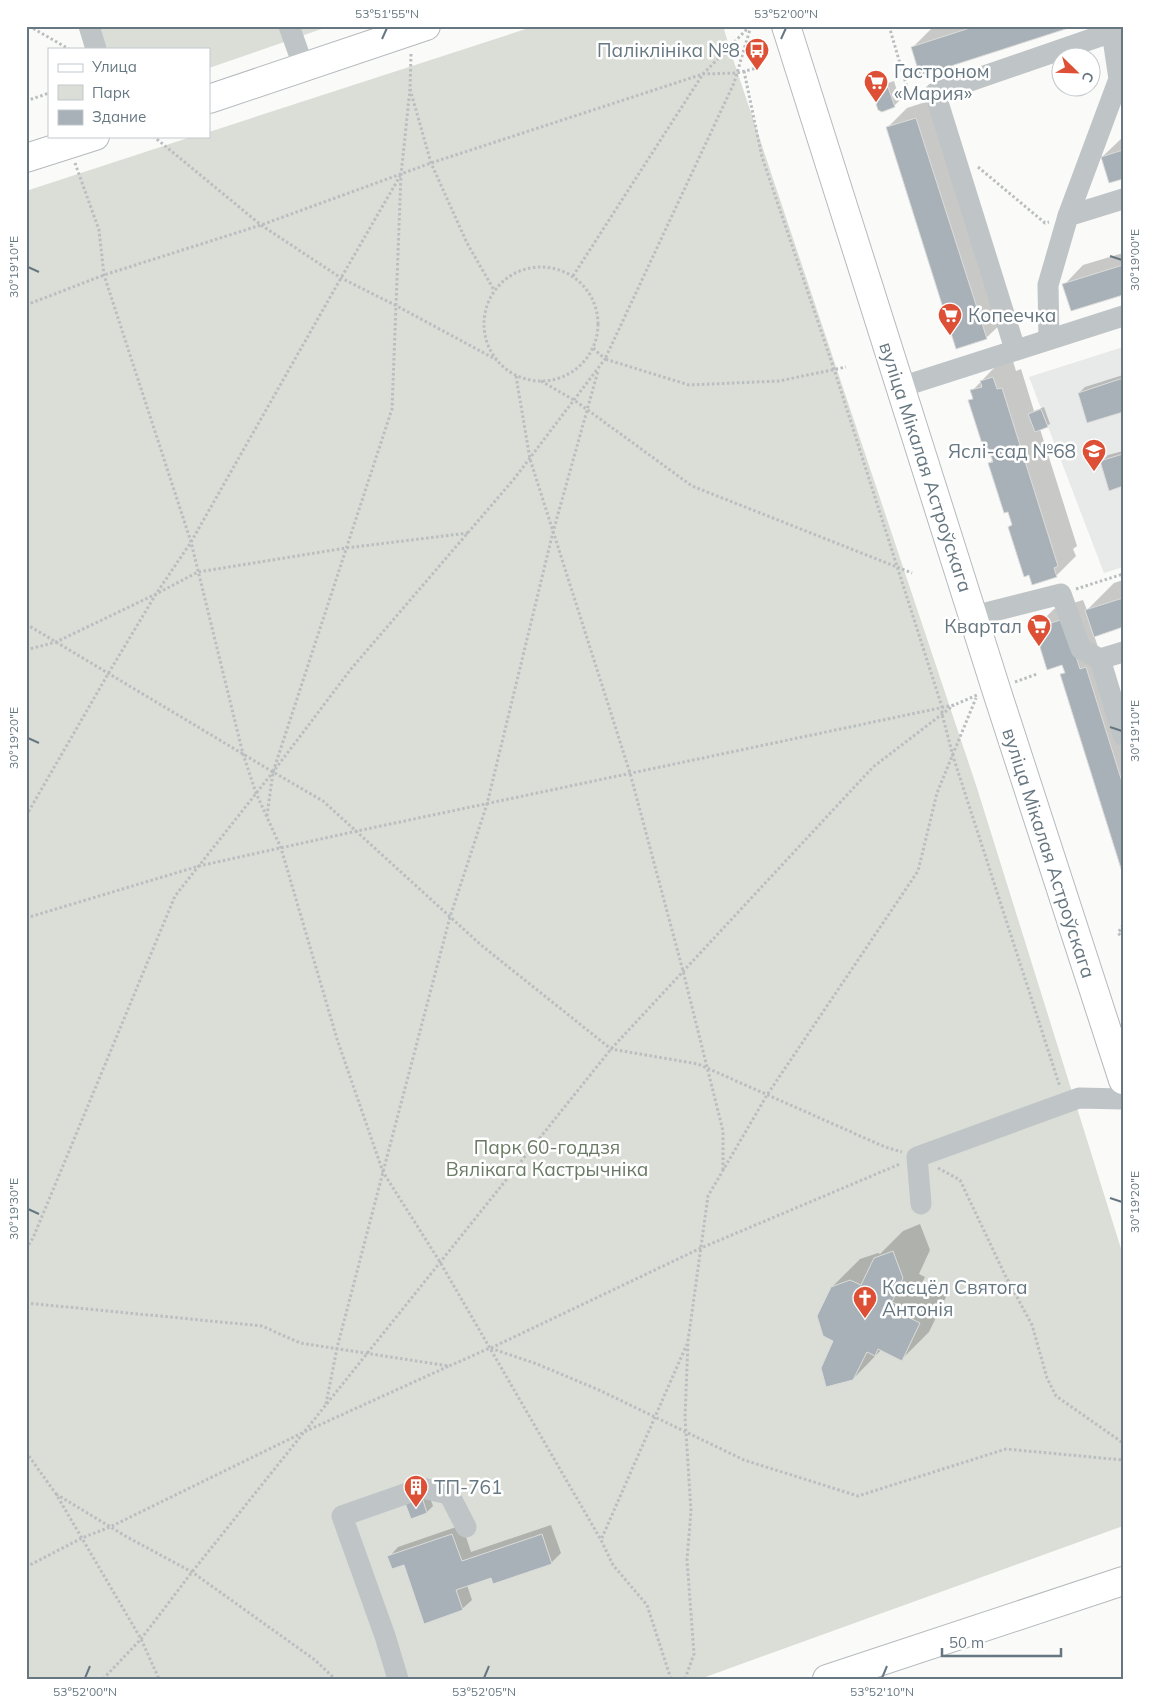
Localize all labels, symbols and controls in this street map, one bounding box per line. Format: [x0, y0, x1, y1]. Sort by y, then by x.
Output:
text: 53°51'55"N [355, 6, 419, 21]
text: 53°52'00"N [754, 6, 818, 21]
bus stop icon: Паліклініка №8 [744, 37, 770, 71]
place label: Паліклініка №8 [597, 38, 740, 62]
legend [48, 48, 210, 138]
north arrow [1052, 48, 1102, 98]
text: Улица [91, 57, 137, 76]
place label: Гастроном «Мария» [894, 59, 990, 105]
supermarket icon: Гастроном «Мария» [863, 69, 889, 103]
text: С [1078, 69, 1098, 85]
text: Парк [92, 83, 131, 102]
text: Здание [92, 107, 146, 126]
text: 30°19'00"E [1127, 229, 1142, 291]
text: 30°19'10"E [6, 236, 21, 298]
supermarket icon: Копеечка [937, 302, 963, 336]
place label: Копеечка [968, 303, 1056, 327]
street label: вуліца Мікалая Астроўскага [874, 339, 978, 595]
school or university icon: Яслі-сад №68 [1081, 438, 1107, 472]
place label: Яслі-сад №68 [948, 439, 1076, 463]
supermarket icon: Квартал [1026, 613, 1052, 647]
place label: Квартал [944, 614, 1022, 638]
text: 30°19'10"E [1127, 700, 1142, 762]
text: 30°19'20"E [6, 707, 21, 769]
street label: вуліца Мікалая Астроўскага [997, 725, 1101, 981]
park label: Парк 60-годдзя Вялікага Кастрычніка [446, 1135, 648, 1181]
text: 30°19'20"E [1127, 1171, 1142, 1233]
text: 30°19'30"E [6, 1178, 21, 1240]
place label: Касцёл Святога Антонія [882, 1275, 1028, 1321]
church icon: Касцёл Святога Антонія [852, 1285, 878, 1319]
building icon: ТП-761 [403, 1474, 429, 1508]
place label: ТП-761 [434, 1475, 502, 1499]
scale bar [942, 1625, 1060, 1657]
text: 50 m [949, 1633, 984, 1652]
text: 53°52'00"N [53, 1684, 117, 1699]
text: 53°52'05"N [452, 1684, 516, 1699]
text: 53°52'10"N [850, 1684, 914, 1699]

